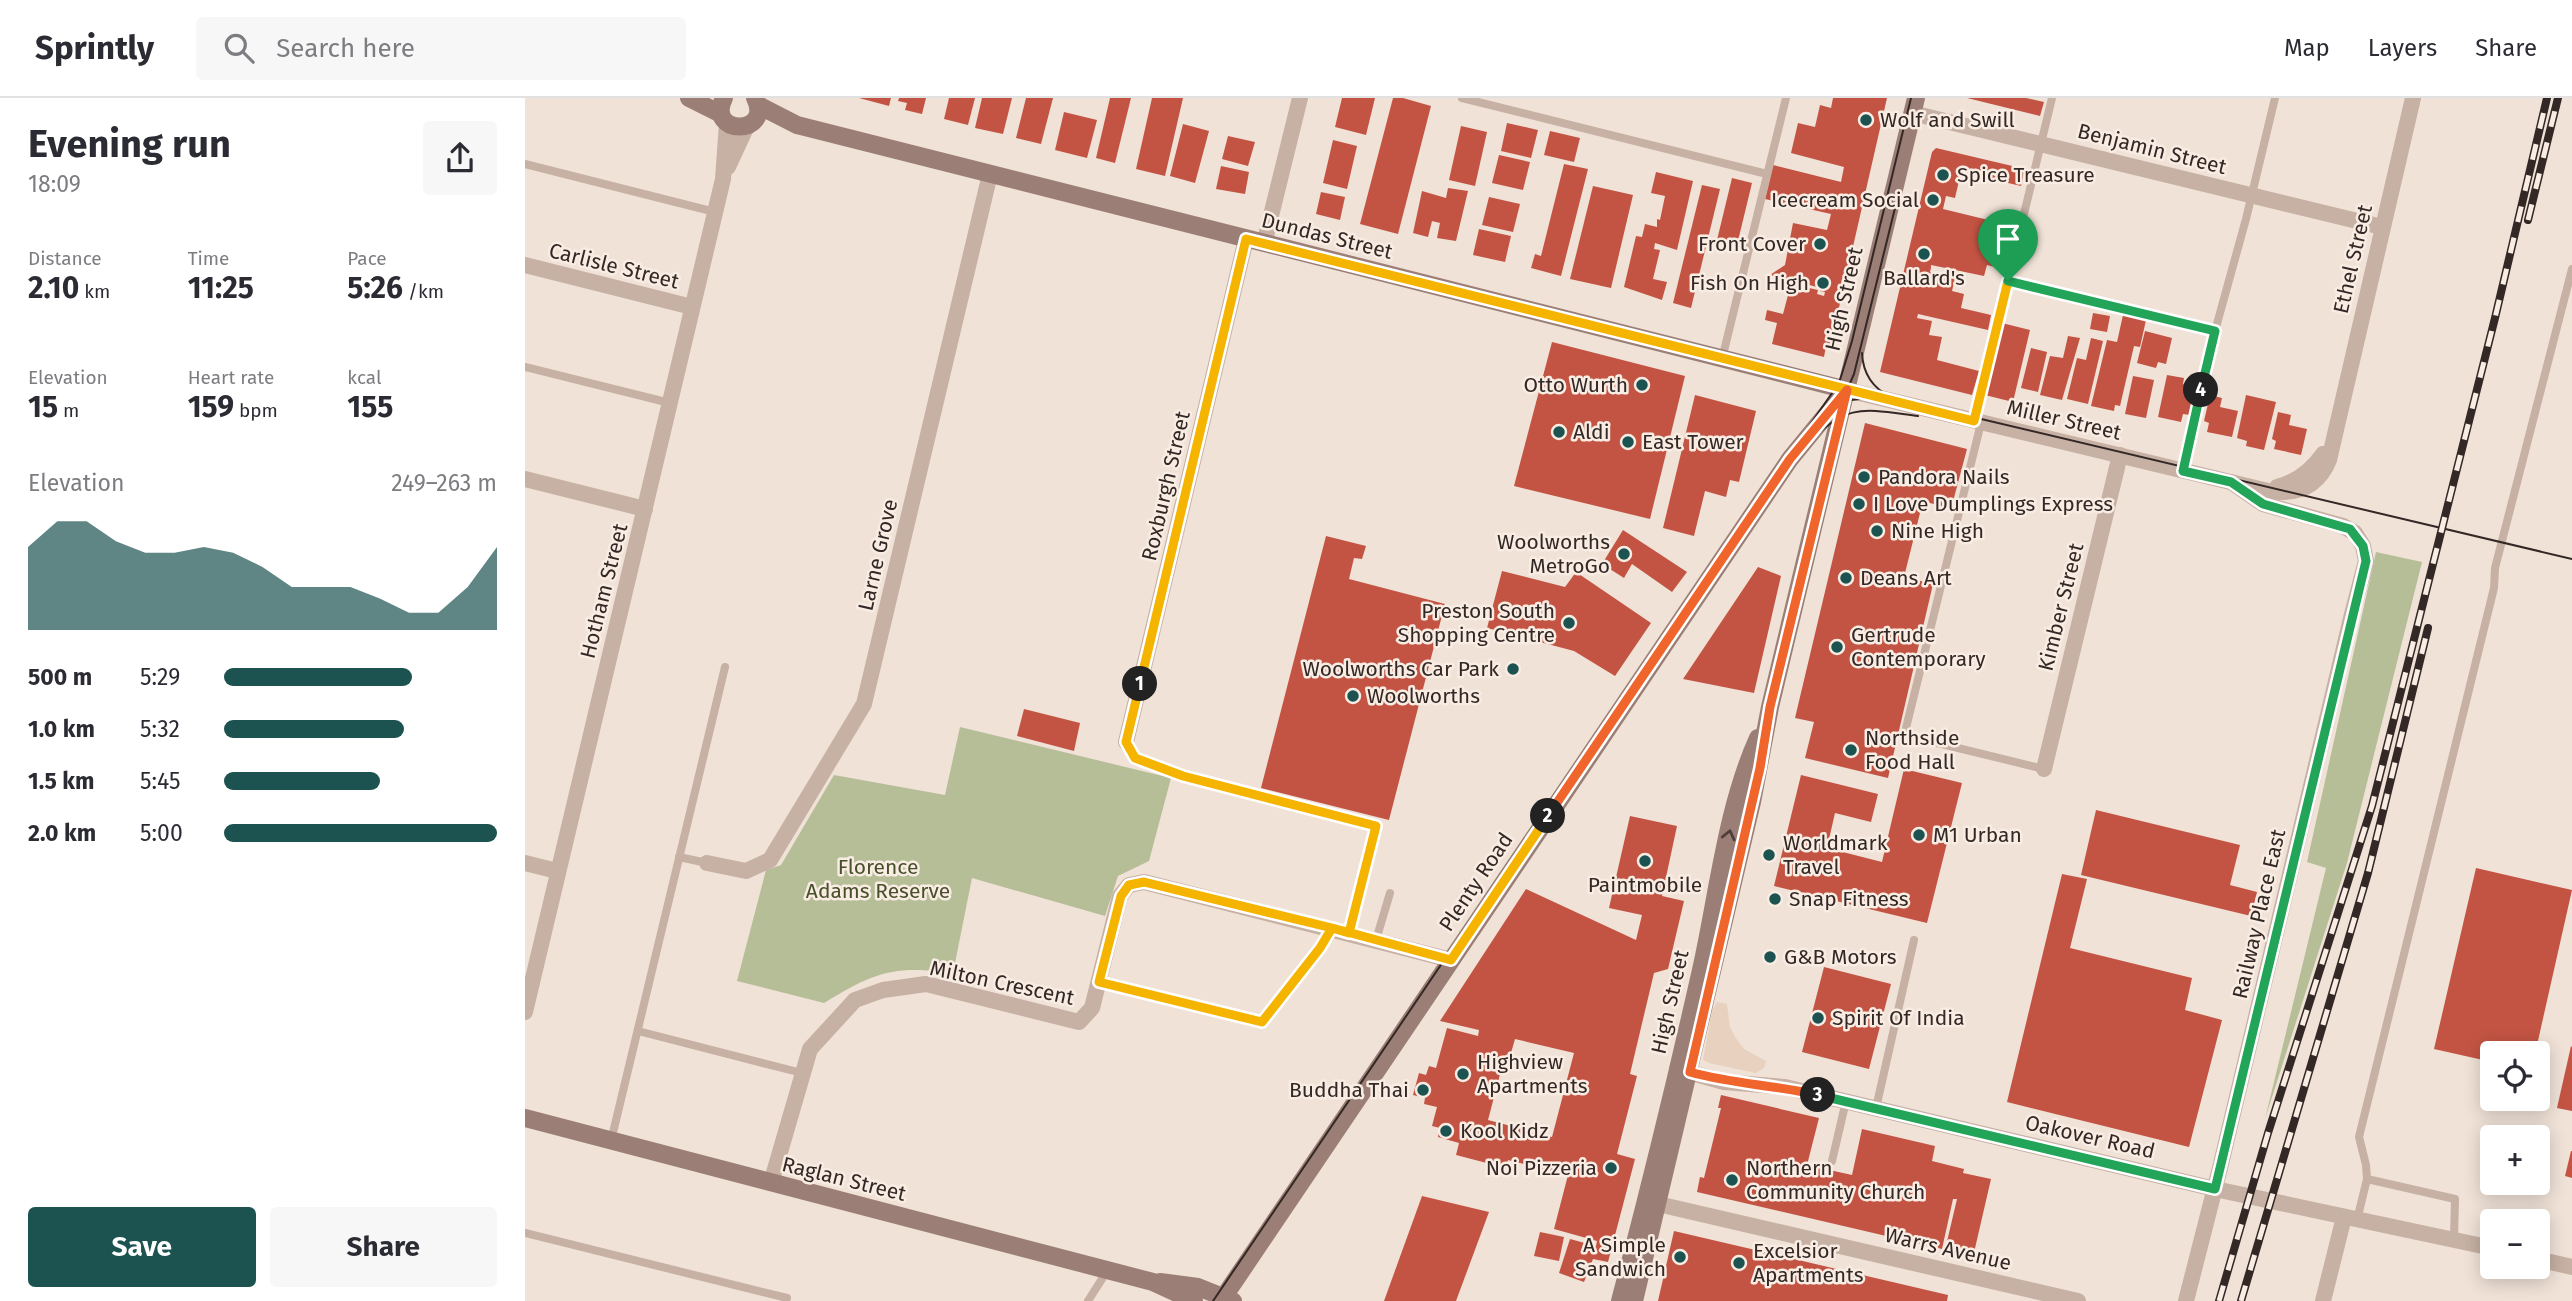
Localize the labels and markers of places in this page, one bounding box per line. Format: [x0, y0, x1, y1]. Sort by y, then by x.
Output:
place label: Wolf and Swill [1880, 107, 2015, 133]
marker: Wolf and Swill [1858, 112, 1874, 128]
place label: Spice Treasure [1957, 162, 2095, 188]
marker: Spice Treasure [1935, 167, 1951, 183]
place label: Icecream Social [1771, 187, 1919, 213]
marker: Icecream Social [1925, 192, 1941, 208]
pin [1978, 209, 2038, 281]
place label: Front Cover [1698, 231, 1806, 257]
marker: Front Cover [1812, 236, 1828, 252]
marker: Ballard's [1916, 246, 1932, 262]
place label: Ballard's [1883, 265, 1965, 291]
place label: Fish On High [1690, 270, 1809, 296]
marker: Fish On High [1815, 275, 1831, 291]
place label: Otto Wurth [1523, 372, 1628, 398]
pin: 4 [2183, 372, 2219, 408]
marker: Otto Wurth [1634, 377, 1650, 393]
place label: Aldi [1573, 419, 1610, 445]
marker: Aldi [1551, 424, 1567, 440]
place label: East Tower [1642, 429, 1744, 455]
marker: East Tower [1620, 434, 1636, 450]
place label: Pandora Nails [1878, 464, 2010, 490]
marker: Pandora Nails [1856, 469, 1872, 485]
place label: I Love Dumplings Express [1873, 491, 2113, 517]
marker: I Love Dumplings Express [1851, 496, 1867, 512]
place label: Nine High [1891, 518, 1984, 544]
marker: Nine High [1869, 523, 1885, 539]
place label: Woolworths MetroGo [1497, 529, 1610, 579]
marker: Woolworths MetroGo [1616, 546, 1632, 562]
place label: Deans Art [1860, 565, 1952, 591]
marker: Deans Art [1838, 570, 1854, 586]
place label: Preston South Shopping Centre [1398, 598, 1555, 648]
marker: Preston South Shopping Centre [1561, 615, 1577, 631]
place label: Gertrude Contemporary [1851, 622, 1986, 672]
marker: Gertrude Contemporary [1829, 639, 1845, 655]
place label: Woolworths Car Park [1303, 656, 1499, 682]
marker: Woolworths Car Park [1505, 661, 1521, 677]
pin: 1 [1123, 666, 1157, 702]
place label: Woolworths [1367, 683, 1480, 709]
marker: Woolworths [1345, 688, 1361, 704]
place label: Northside Food Hall [1865, 725, 1959, 775]
marker: Northside Food Hall [1843, 742, 1859, 758]
pin: 2 [1531, 798, 1565, 834]
place label: M1 Urban [1933, 822, 2022, 848]
marker: M1 Urban [1911, 827, 1927, 843]
place label: Worldmark Travel [1783, 830, 1888, 880]
marker: Worldmark Travel [1761, 847, 1777, 863]
marker: Paintmobile [1637, 853, 1653, 869]
place label: Paintmobile [1588, 872, 1702, 898]
place label: Snap Fitness [1789, 886, 1909, 912]
marker: Snap Fitness [1767, 891, 1783, 907]
place label: G&B Motors [1784, 944, 1897, 970]
marker: G&B Motors [1762, 949, 1778, 965]
place label: Spirit Of India [1832, 1005, 1965, 1031]
marker: Spirit Of India [1810, 1010, 1826, 1026]
place label: Highview Apartments [1477, 1049, 1588, 1099]
marker: Highview Apartments [1455, 1066, 1471, 1082]
place label: Buddha Thai [1289, 1077, 1409, 1103]
pin: 3 [1801, 1077, 1835, 1112]
marker: Buddha Thai [1415, 1082, 1431, 1098]
place label: Kool Kidz [1460, 1118, 1548, 1144]
marker: Kool Kidz [1438, 1123, 1454, 1139]
place label: Noi Pizzeria [1486, 1155, 1597, 1181]
place label: Northern Community Church [1746, 1155, 1925, 1205]
marker: Noi Pizzeria [1603, 1160, 1619, 1176]
marker: Northern Community Church [1724, 1172, 1740, 1188]
place label: A Simple Sandwich [1575, 1232, 1666, 1282]
place label: Excelsior Apartments [1753, 1238, 1864, 1288]
marker: A Simple Sandwich [1672, 1249, 1688, 1265]
marker: Excelsior Apartments [1731, 1255, 1747, 1271]

